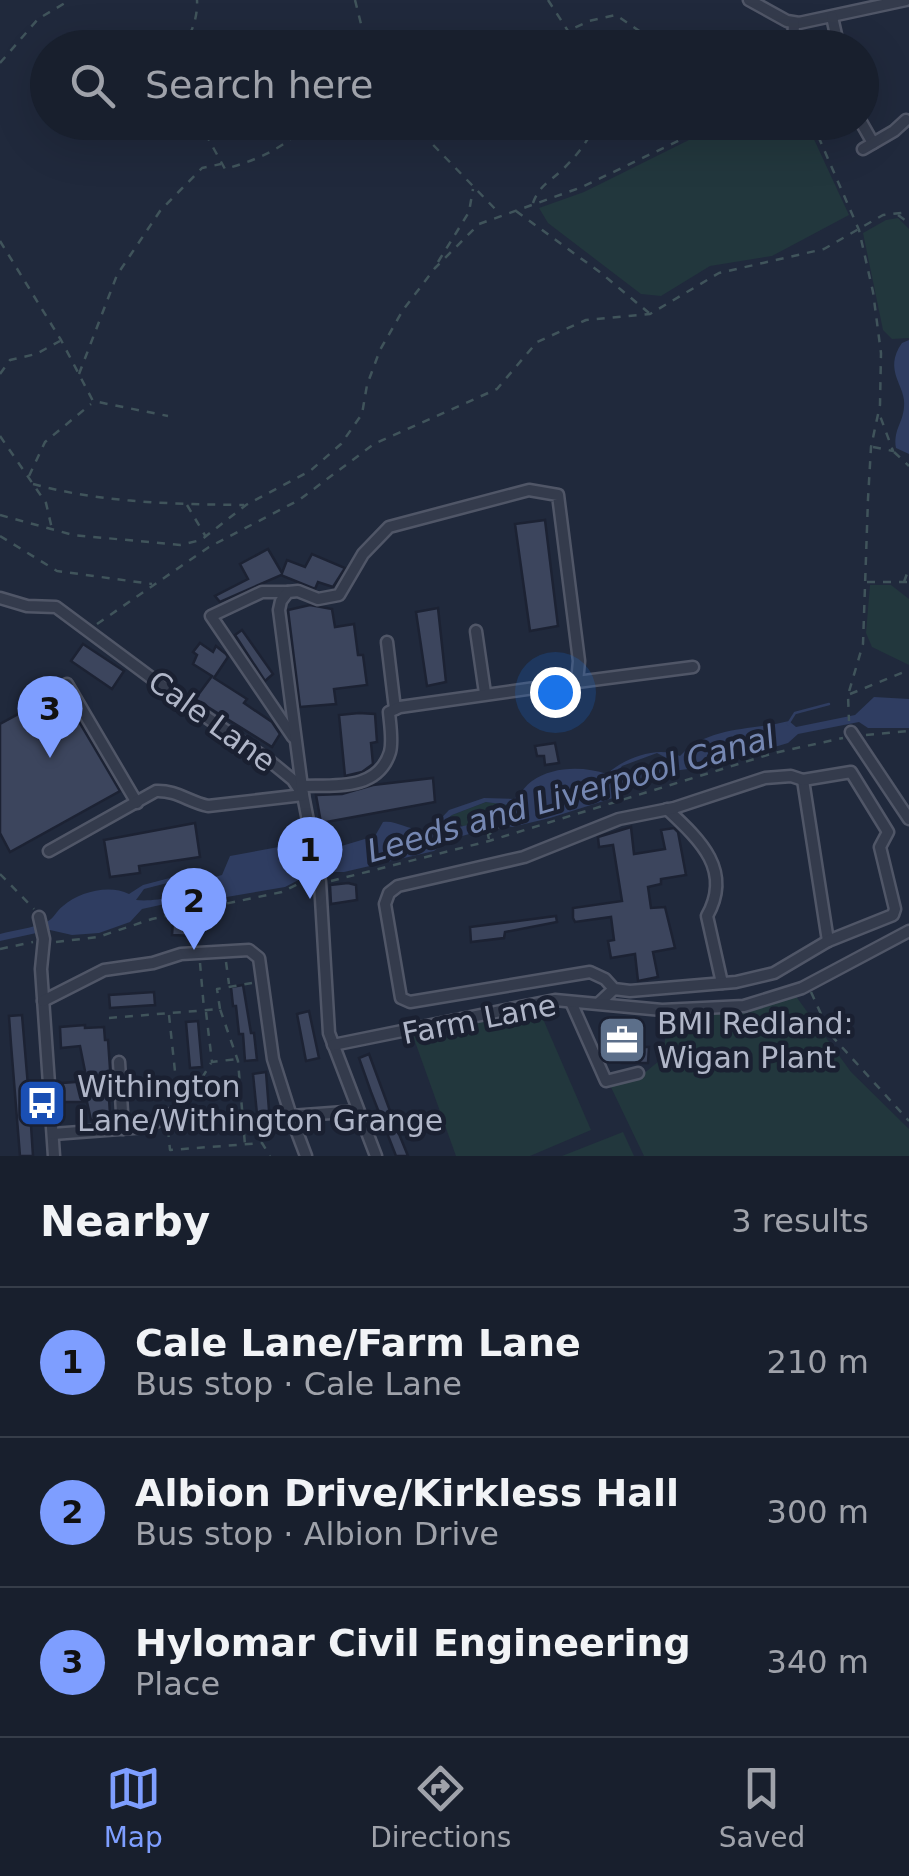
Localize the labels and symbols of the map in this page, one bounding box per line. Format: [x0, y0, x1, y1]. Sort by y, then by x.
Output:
street label: Cale Lane [142, 663, 282, 779]
your location [530, 667, 581, 718]
pin: 3 [18, 676, 82, 758]
water label: Leeds and Liverpool Canal [363, 717, 779, 870]
pin: 1 [278, 816, 342, 899]
pin: 2 [162, 868, 226, 950]
street label: Farm Lane [399, 987, 559, 1051]
place label: BMI Redland: Wigan Plant [657, 1006, 854, 1075]
office icon: BMI Redland: Wigan Plant [596, 1014, 648, 1066]
place label: Withington Lane/Withington Grange [77, 1069, 443, 1138]
bus stop icon: Withington Lane/Withington Grange [16, 1077, 68, 1129]

